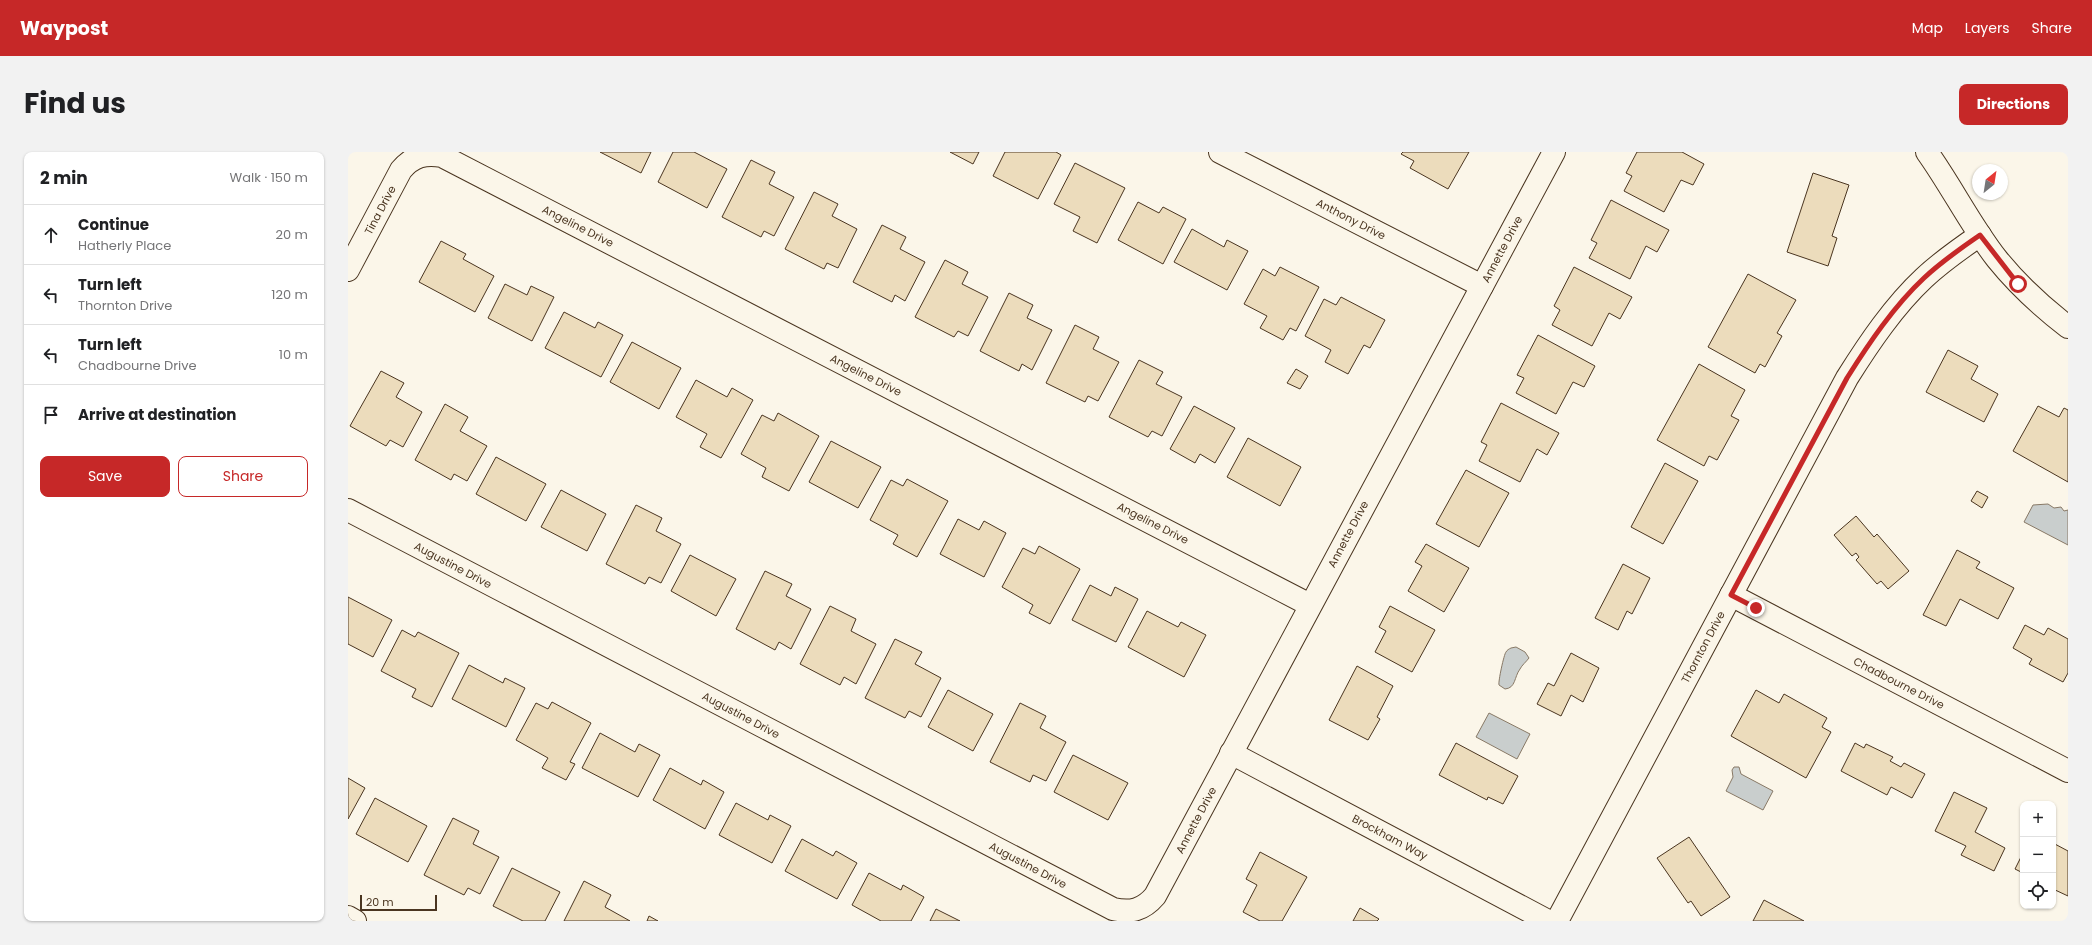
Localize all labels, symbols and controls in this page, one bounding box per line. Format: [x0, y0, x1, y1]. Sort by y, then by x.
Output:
text: Waypost [20, 15, 108, 42]
text: Map [1912, 18, 1943, 38]
text: Layers [1965, 18, 2009, 38]
text: Share [2031, 18, 2072, 38]
text: Find us [24, 84, 126, 123]
button: Directions [1959, 84, 2068, 125]
north arrow [1972, 164, 2008, 200]
text: 2 min [40, 166, 88, 190]
text: Walk · 150 m [230, 168, 308, 187]
street label: Tina Drive [360, 182, 400, 237]
street label: Anthony Drive [1313, 195, 1389, 244]
street label: Angeline Drive [539, 201, 617, 251]
street label: Annette Drive [1478, 213, 1526, 285]
text: Continue [78, 214, 149, 235]
icon: ahead [40, 224, 62, 246]
text: 20 m [275, 225, 308, 244]
text: Hatherly Place [78, 236, 171, 255]
text: Turn left [78, 274, 142, 295]
route start [2009, 275, 2027, 293]
icon: left [40, 284, 62, 306]
text: 120 m [271, 285, 308, 304]
text: Thornton Drive [78, 296, 172, 315]
text: Turn left [78, 334, 142, 355]
icon: left [40, 344, 62, 366]
text: 10 m [279, 345, 308, 364]
street label: Angeline Drive [827, 350, 905, 400]
text: Chadbourne Drive [78, 356, 197, 375]
icon: arrive [40, 404, 62, 426]
text: Arrive at destination [78, 404, 236, 425]
button: Save [40, 456, 170, 497]
button: Share [178, 456, 308, 497]
street label: Angeline Drive [1114, 498, 1192, 548]
street label: Annette Drive [1324, 498, 1372, 570]
street label: Augustine Drive [411, 538, 495, 592]
route end [1747, 599, 1765, 617]
street label: Thornton Drive [1677, 608, 1729, 686]
street label: Chadbourne Drive [1851, 653, 1948, 713]
street label: Augustine Drive [699, 688, 783, 742]
street label: Annette Drive [1172, 784, 1220, 856]
map controls [2020, 801, 2056, 909]
button: + [2020, 801, 2056, 837]
street label: Brockham Way [1349, 810, 1431, 864]
button: − [2020, 837, 2056, 873]
street label: Augustine Drive [986, 838, 1070, 892]
button: locate [2020, 873, 2056, 909]
scale bar [360, 893, 437, 912]
text: 20 m [366, 894, 394, 910]

